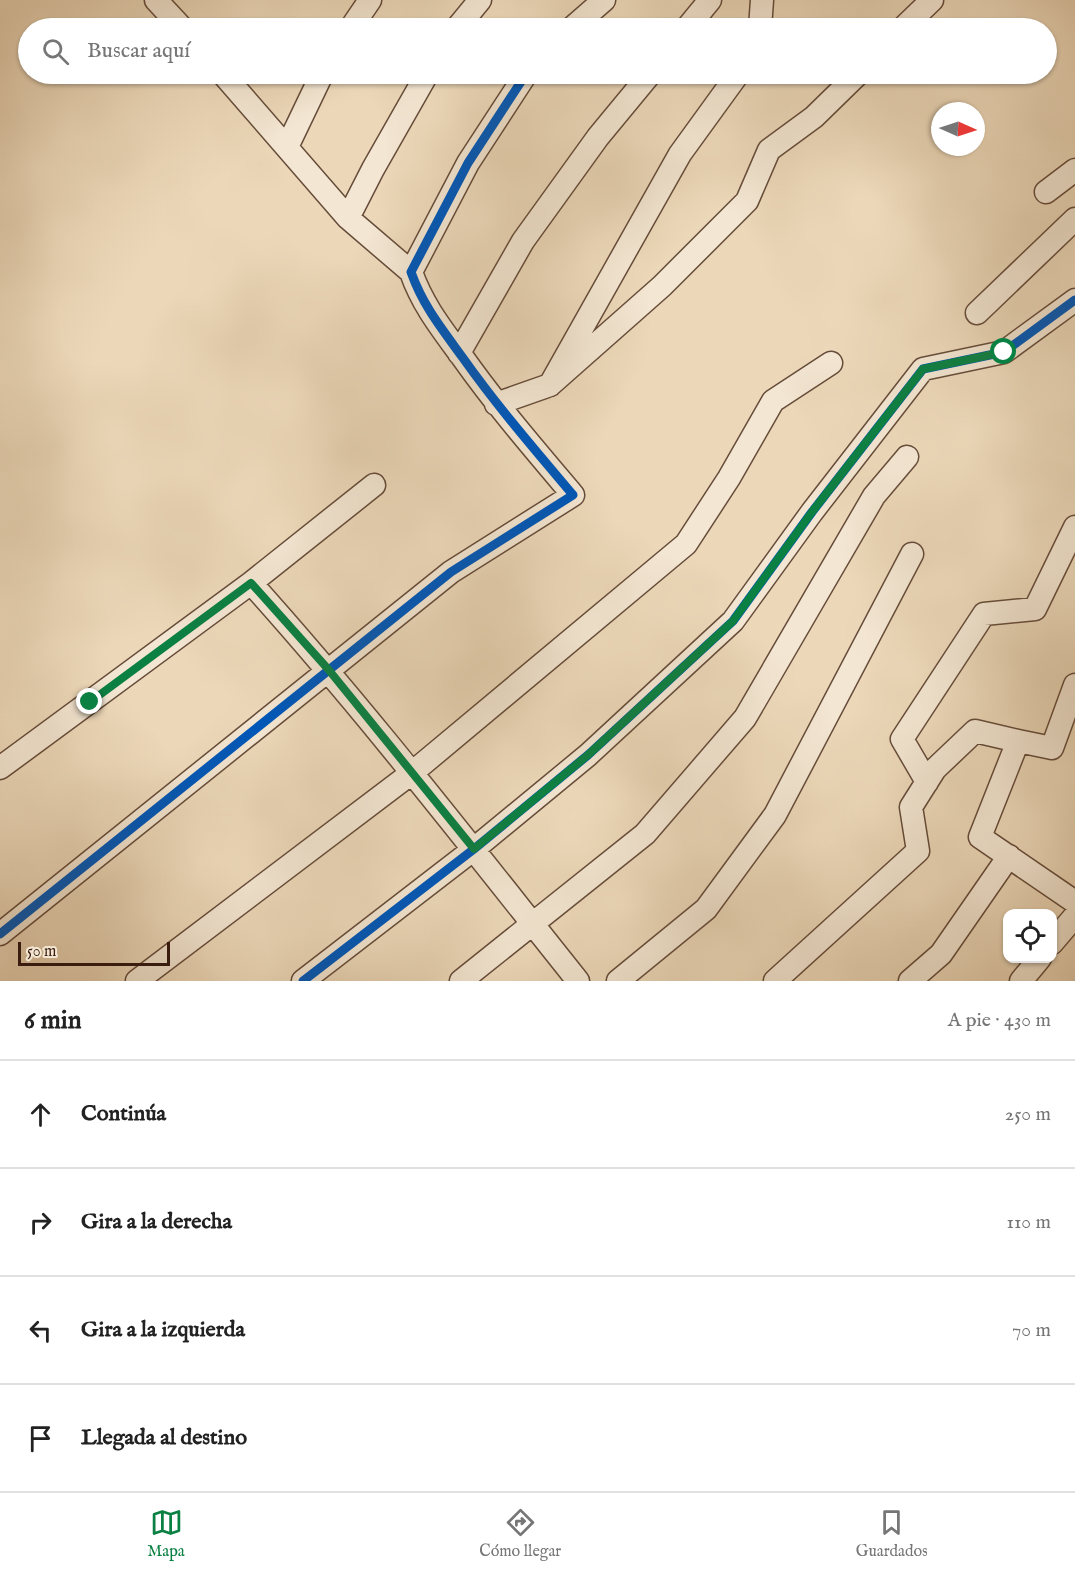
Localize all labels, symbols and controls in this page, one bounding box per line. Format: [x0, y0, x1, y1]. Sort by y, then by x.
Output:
search box [18, 18, 1057, 84]
icon: search [39, 35, 72, 68]
text: Buscar aquí [87, 37, 190, 65]
north arrow [931, 102, 985, 156]
route start [990, 338, 1016, 364]
route end [76, 688, 102, 714]
map controls [1003, 909, 1057, 963]
button: locate [1003, 909, 1057, 963]
scale bar [18, 939, 170, 966]
text: 50 m [27, 942, 56, 962]
text: 6 min [24, 1004, 82, 1037]
text: A pie · 430 m [948, 1008, 1051, 1033]
icon: ahead [24, 1098, 57, 1131]
text: Continúa [81, 1100, 166, 1128]
text: 250 m [1005, 1102, 1051, 1127]
icon: right [24, 1206, 57, 1239]
text: Gira a la derecha [81, 1208, 232, 1236]
text: 110 m [1007, 1210, 1051, 1235]
icon: left [24, 1314, 57, 1347]
text: Gira a la izquierda [81, 1316, 245, 1344]
text: 70 m [1012, 1318, 1051, 1343]
icon: arrive [24, 1422, 57, 1455]
text: Llegada al destino [81, 1424, 247, 1452]
tab: Mapa [147, 1506, 185, 1562]
tab: Cómo llegar [479, 1506, 561, 1562]
tab: Guardados [856, 1506, 928, 1562]

